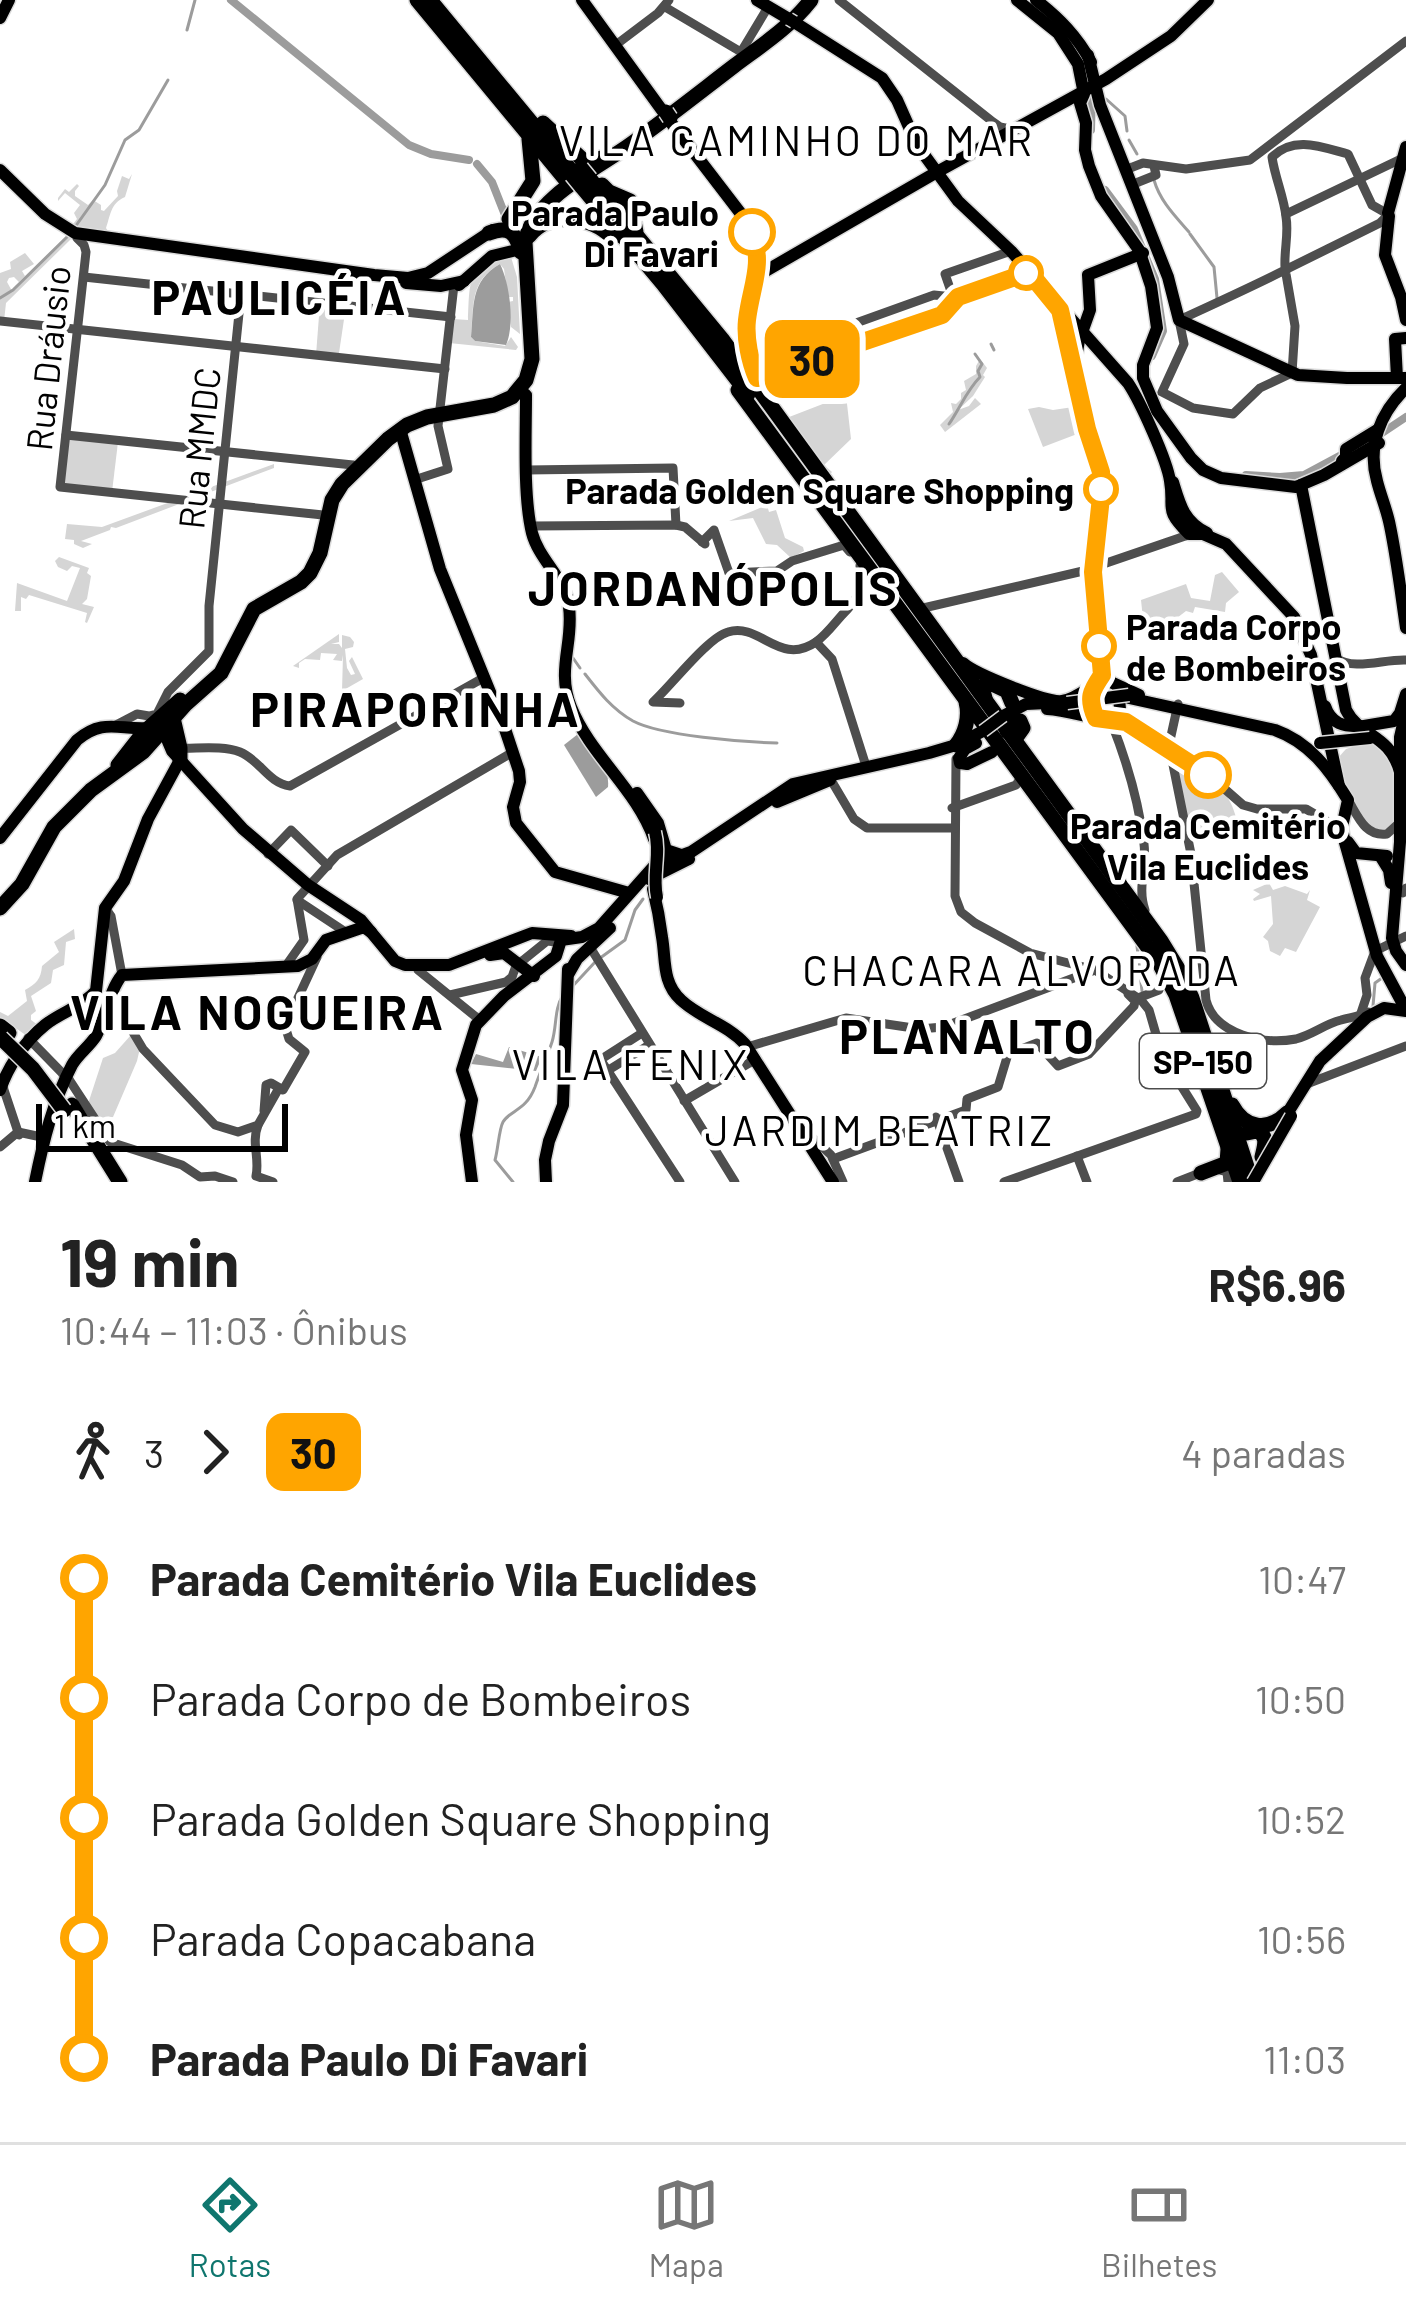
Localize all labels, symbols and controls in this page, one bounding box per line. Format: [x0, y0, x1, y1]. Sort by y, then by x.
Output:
district label: VILA CAMINHO DO MAR [559, 114, 1035, 164]
place label: Parada Paulo Di Favari [511, 190, 719, 274]
marker: Parada Paulo Di Favari [730, 210, 774, 254]
unlabelled marker [1010, 257, 1042, 289]
street label: Rua Dráusio [16, 263, 78, 453]
district label: PAULICÉIA [152, 267, 408, 325]
line badge: 30 [758, 320, 866, 398]
text: 30 [789, 334, 835, 384]
street label: Rua MMDC [168, 365, 228, 531]
place label: Parada Golden Square Shopping [565, 468, 1074, 511]
marker: Parada Golden Square Shopping [1085, 473, 1117, 505]
district label: JORDANÓPOLIS [528, 558, 900, 616]
place label: Parada Corpo de Bombeiros [1126, 604, 1346, 688]
marker: Parada Corpo de Bombeiros [1083, 630, 1115, 662]
district label: PIRAPORINHA [250, 679, 582, 737]
marker: Parada Cemitério Vila Euclides [1186, 753, 1230, 797]
place label: Parada Cemitério Vila Euclides [1070, 803, 1346, 887]
district label: CHACARA ALVORADA [802, 944, 1242, 994]
district label: VILA NOGUEIRA [70, 982, 446, 1040]
district label: PLANALTO [839, 1006, 1097, 1064]
road number: SP-150 [1140, 1034, 1266, 1088]
district label: VILA FENIX [512, 1038, 750, 1088]
scale bar [36, 1098, 288, 1151]
district label: JARDIM BEATRIZ [705, 1104, 1055, 1154]
text: 1 km [54, 1105, 116, 1145]
text: 19 min [60, 1221, 240, 1300]
text: R$6.96 [1208, 1257, 1346, 1311]
text: 10:44 – 11:03 · Ônibus [60, 1306, 408, 1353]
icon: walk [60, 1419, 126, 1485]
icon: forward [182, 1419, 248, 1485]
text: 30 [290, 1427, 337, 1477]
text: 3 [144, 1429, 164, 1476]
text: 4 paradas [1181, 1429, 1346, 1476]
text: Parada Cemitério Vila Euclides [150, 1551, 757, 1605]
text: 10:47 [1258, 1555, 1346, 1602]
text: Parada Corpo de Bombeiros [150, 1671, 691, 1725]
text: 10:50 [1255, 1675, 1346, 1722]
text: Parada Golden Square Shopping [150, 1791, 771, 1845]
text: 10:52 [1256, 1795, 1346, 1842]
text: Parada Copacabana [150, 1911, 536, 1965]
text: 10:56 [1257, 1915, 1346, 1962]
text: Parada Paulo Di Favari [150, 2031, 588, 2085]
text: 11:03 [1263, 2035, 1346, 2082]
tab: Rotas [189, 2172, 271, 2284]
tab: Mapa [648, 2172, 724, 2284]
tab: Bilhetes [1101, 2172, 1217, 2284]

